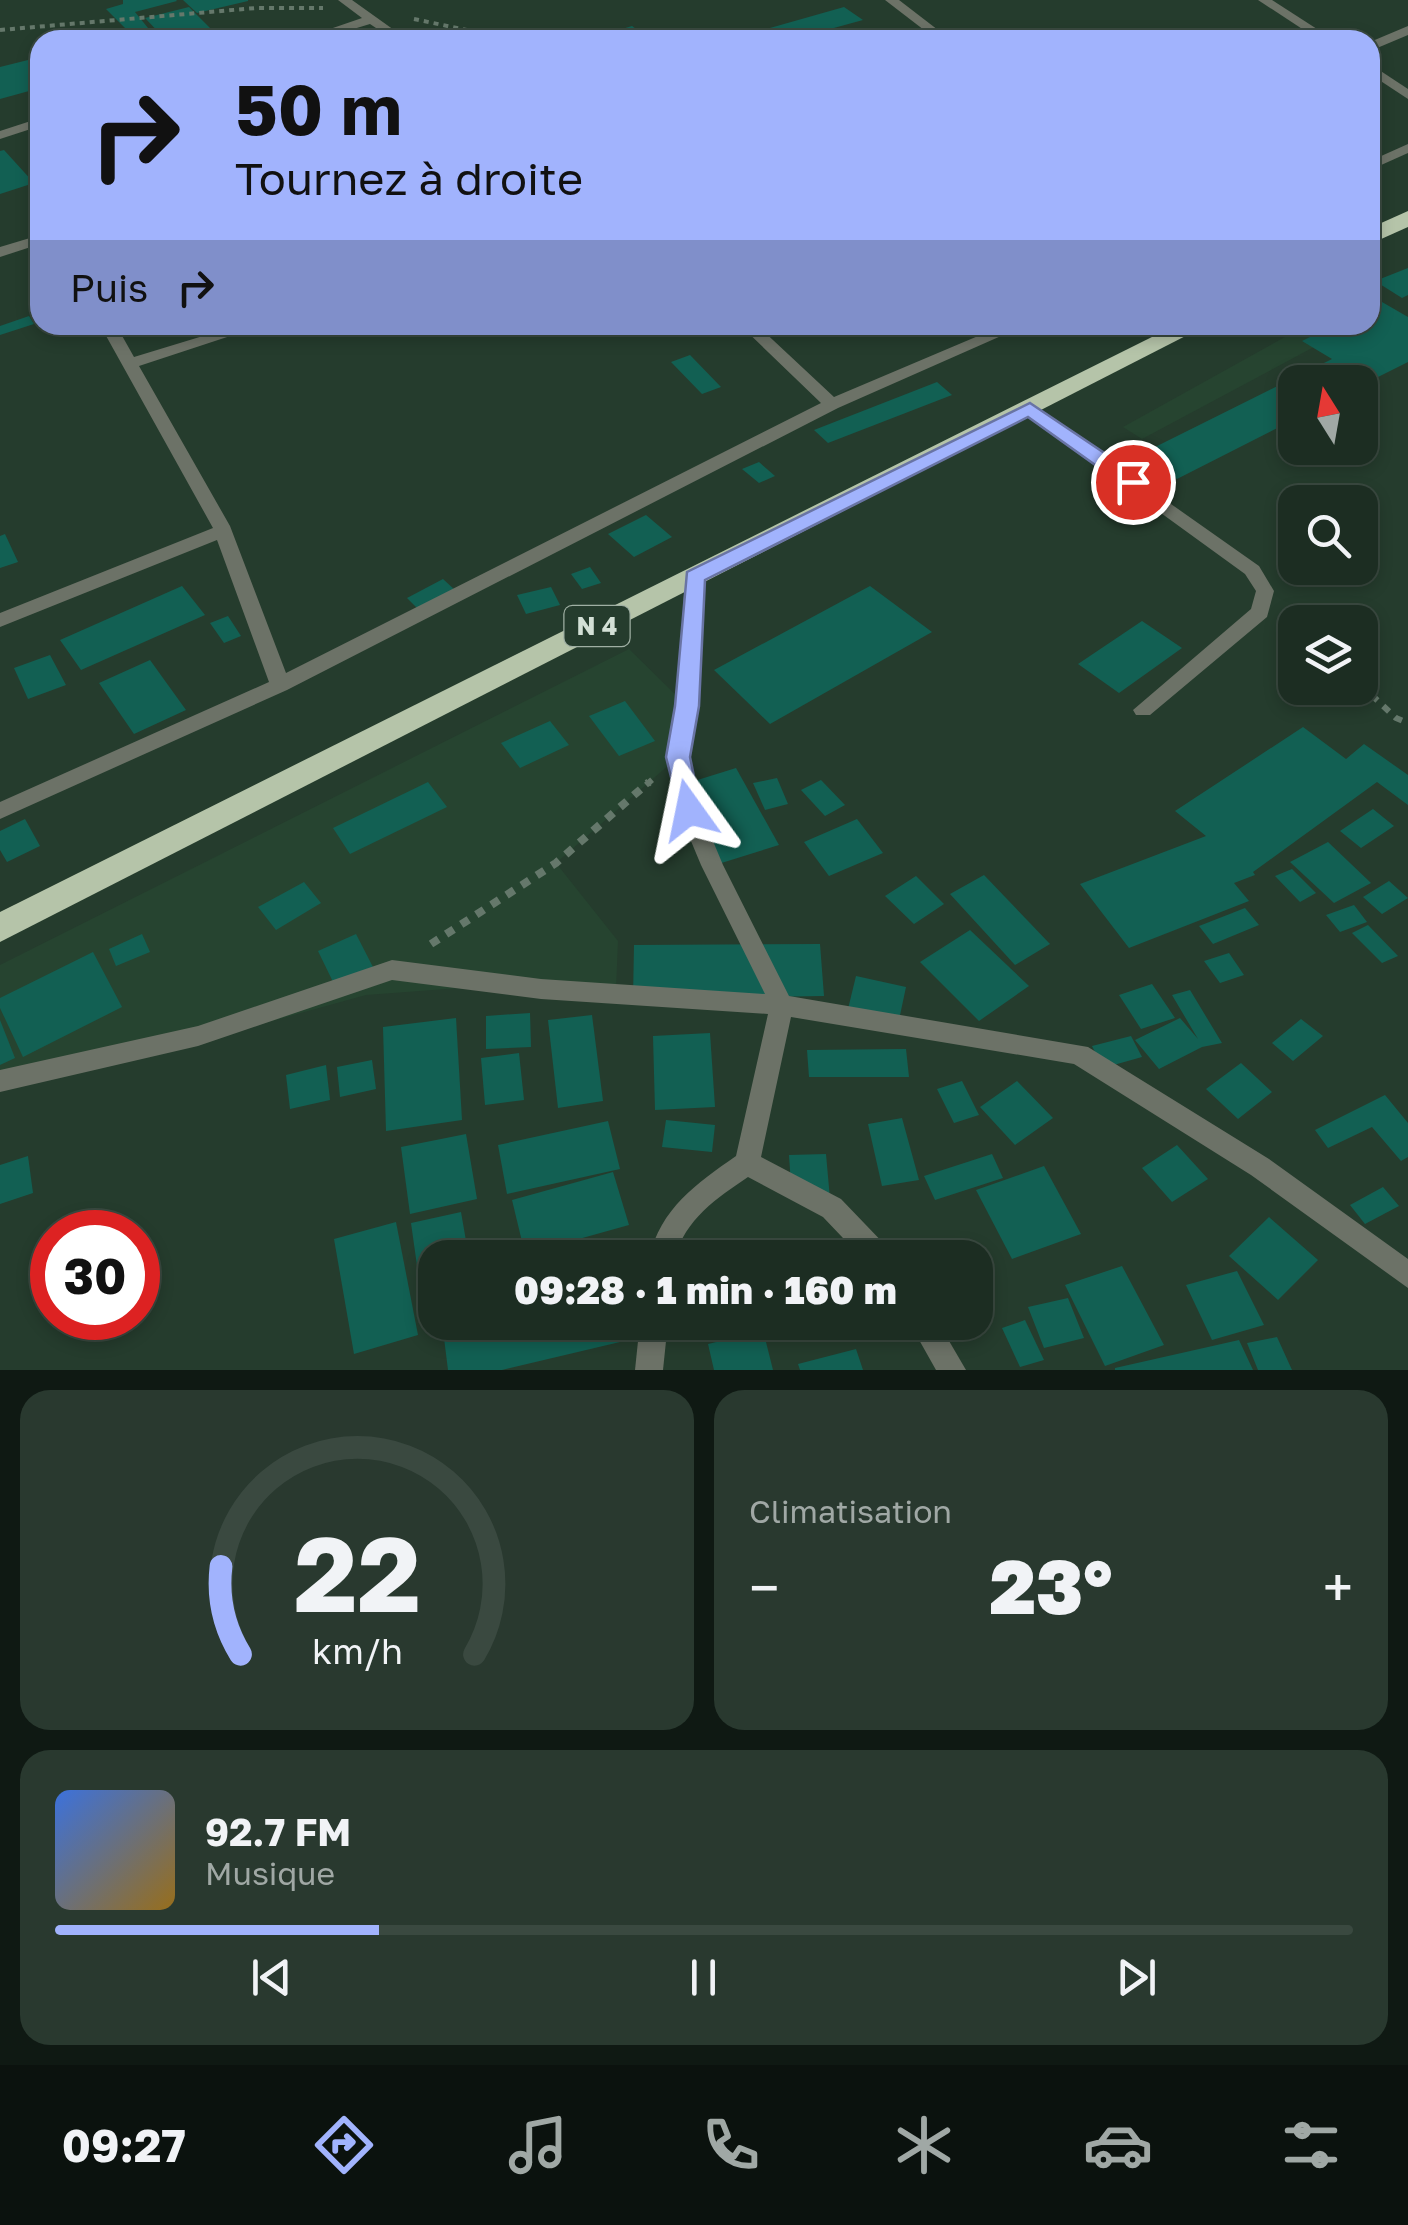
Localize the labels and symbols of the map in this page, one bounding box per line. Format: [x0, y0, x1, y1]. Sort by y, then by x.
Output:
north arrow [1278, 365, 1378, 465]
pin [1091, 440, 1176, 525]
road number: N 4 [564, 606, 630, 646]
position arrow [637, 758, 741, 862]
speed limit sign: 30 [30, 1210, 160, 1340]

